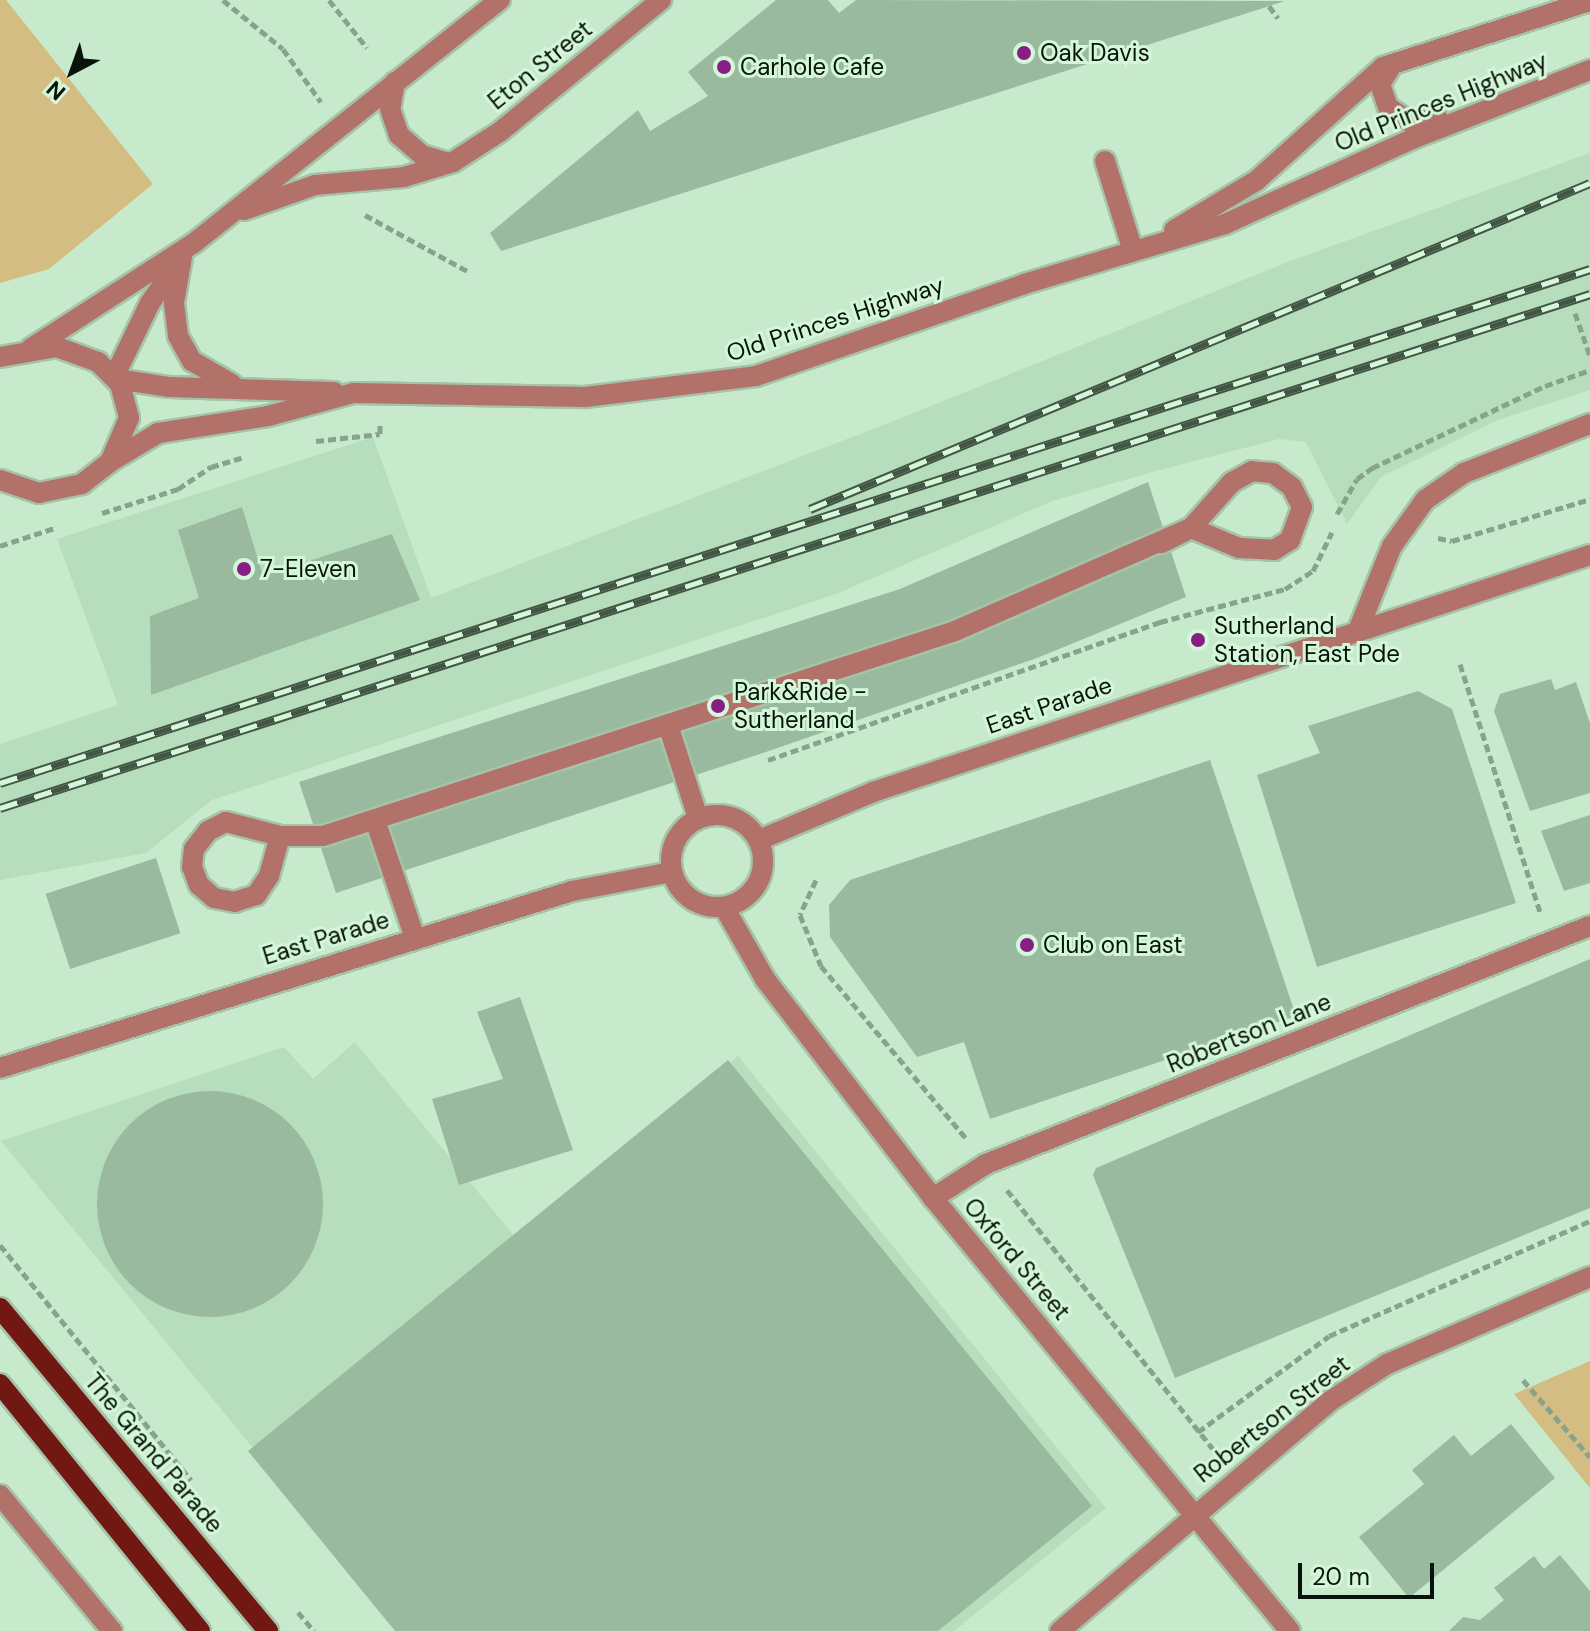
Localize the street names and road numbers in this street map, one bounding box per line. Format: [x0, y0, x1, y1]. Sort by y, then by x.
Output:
street label: Eton Street [482, 14, 598, 116]
street label: Old Princes Highway [1331, 46, 1551, 158]
street label: Old Princes Highway [723, 270, 947, 368]
street label: East Parade [982, 670, 1116, 740]
street label: East Parade [259, 905, 393, 971]
street label: Robertson Lane [1163, 987, 1335, 1079]
street label: Oxford Street [958, 1192, 1076, 1326]
street label: Robertson Street [1189, 1349, 1355, 1489]
street label: The Grand Parade [79, 1367, 229, 1539]

